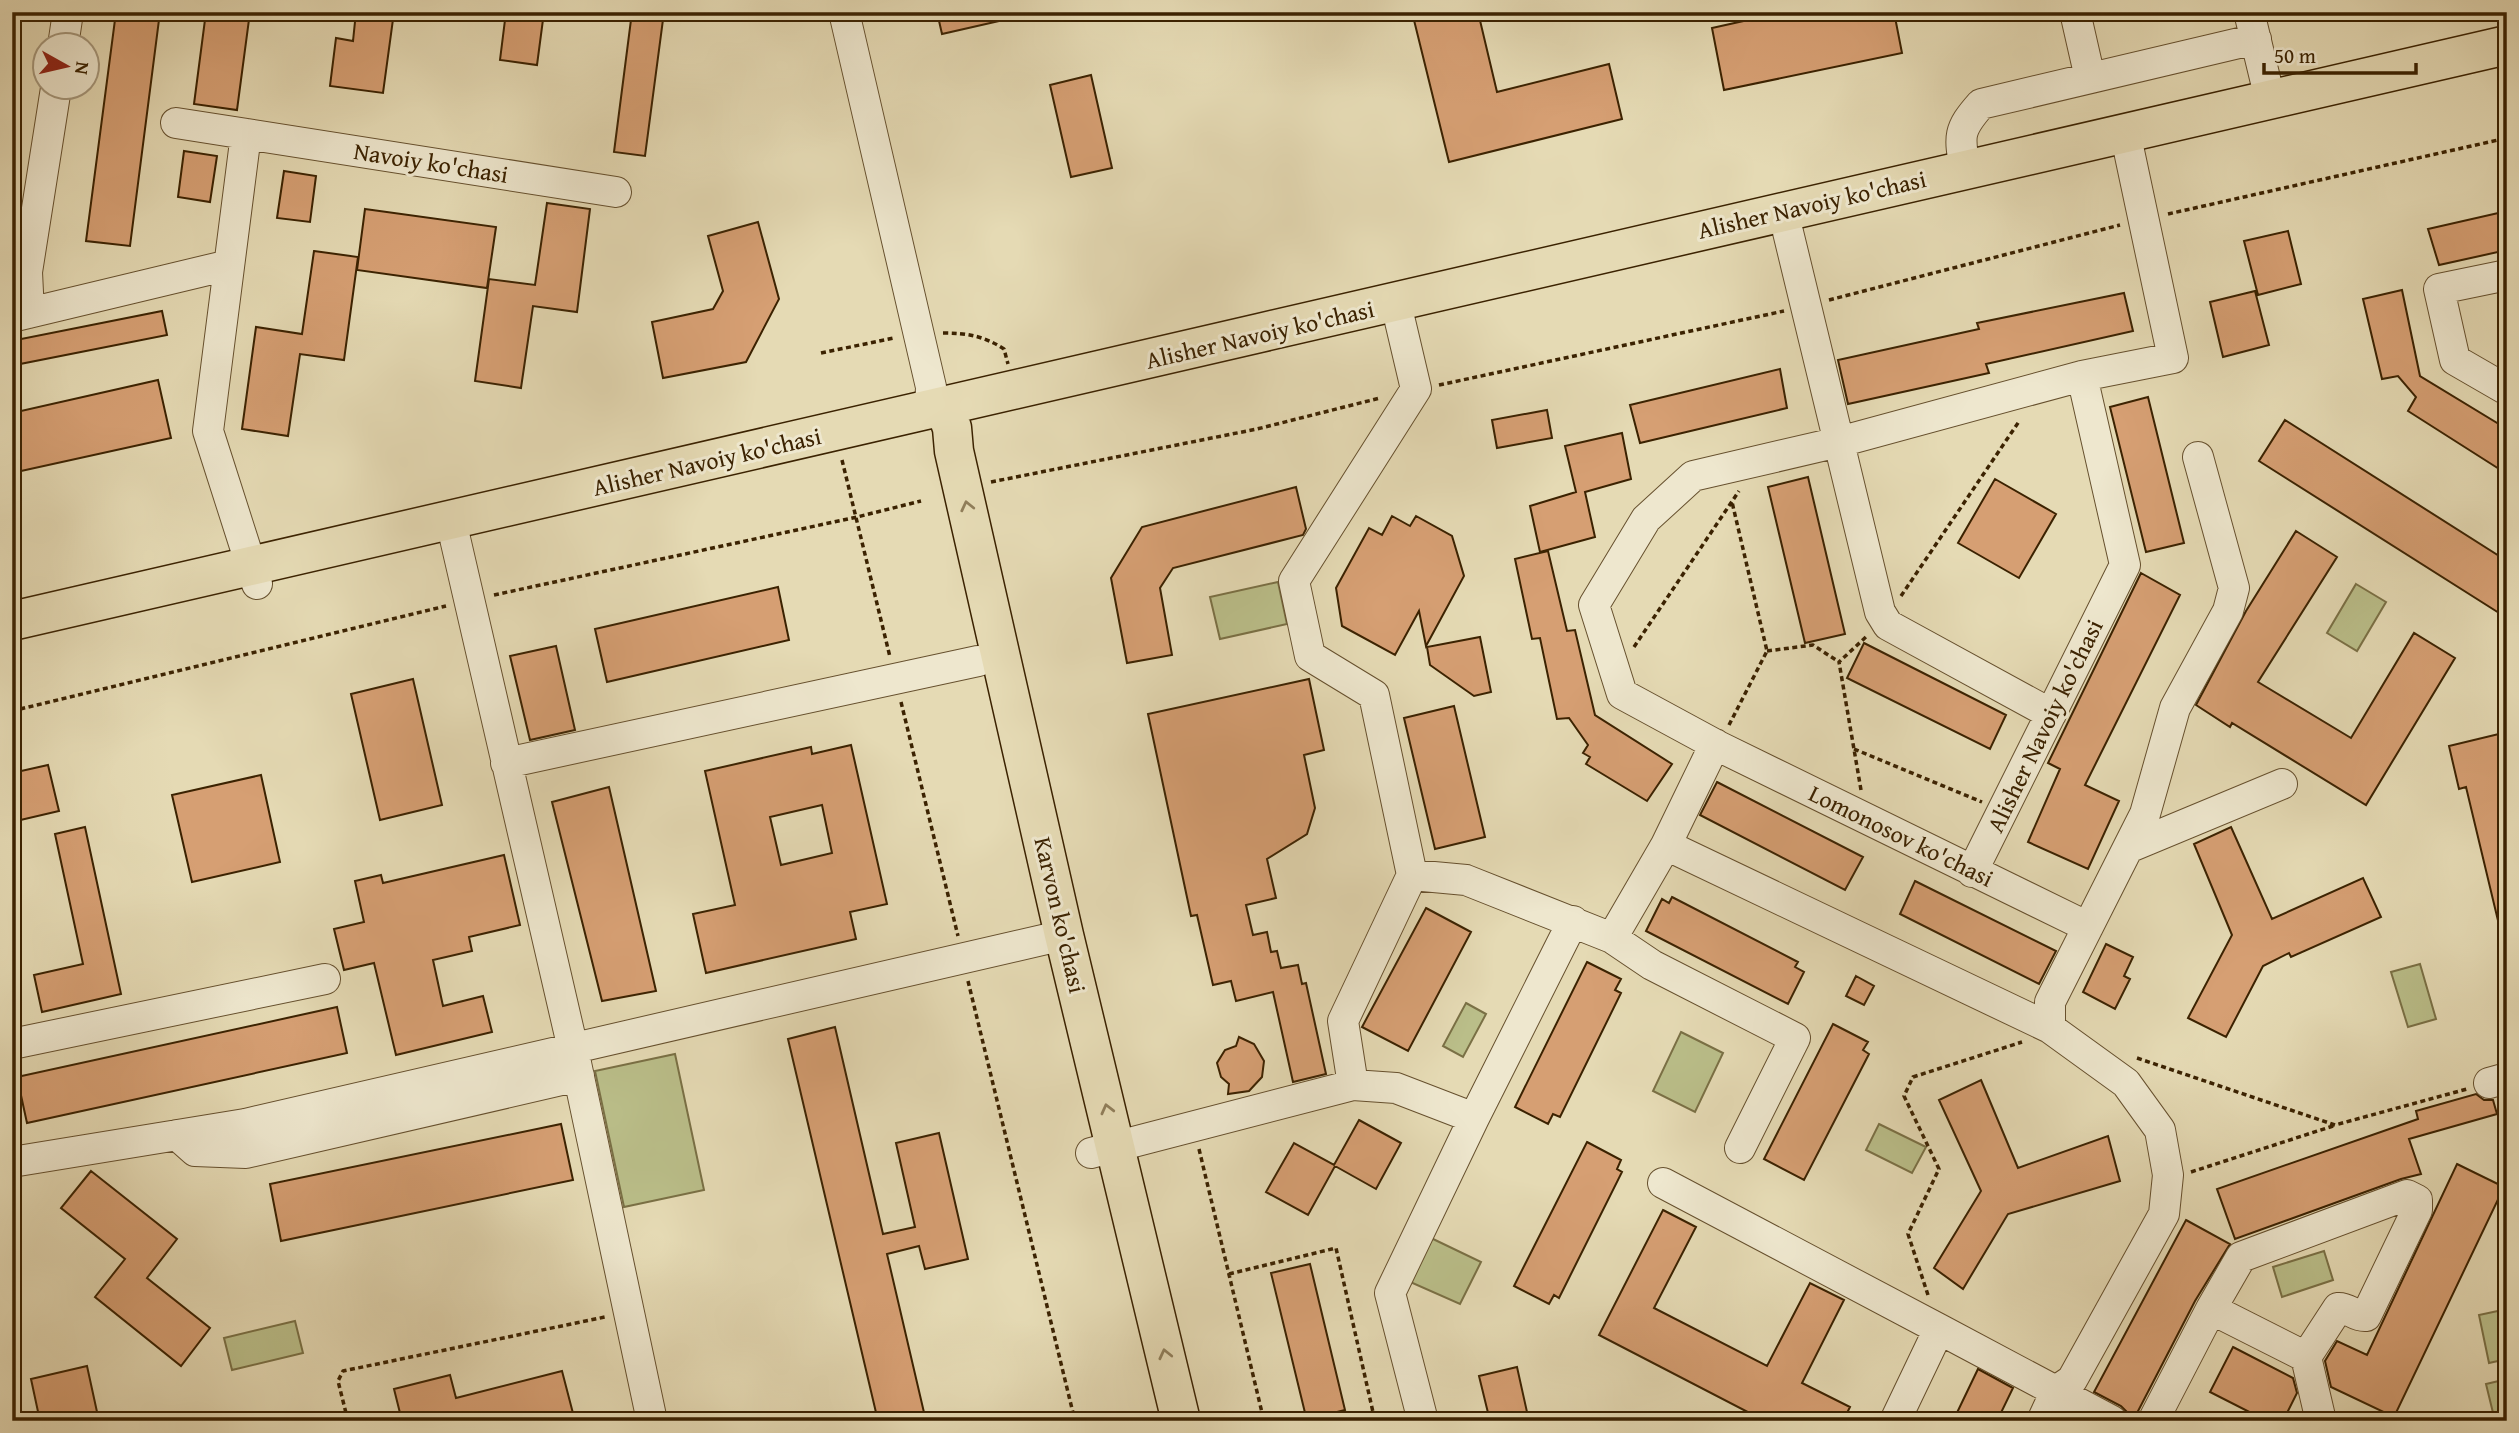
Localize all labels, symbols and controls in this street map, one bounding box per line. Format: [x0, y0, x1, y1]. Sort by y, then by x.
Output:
north arrow [32, 32, 102, 102]
scale bar [2264, 32, 2416, 76]
text: 50 m [2274, 40, 2316, 71]
text: N [68, 60, 98, 77]
street label: Navoiy ko'chasi [351, 133, 511, 192]
street label: Alisher Navoiy ko'chasi [1694, 161, 1930, 248]
street label: Alisher Navoiy ko'chasi [1142, 291, 1378, 378]
street label: Alisher Navoiy ko'chasi [589, 418, 825, 505]
one-way arrow [961, 500, 976, 512]
street label: Alisher Navoiy ko'chasi [1978, 613, 2112, 838]
street label: Lomonosov ko'chasi [1803, 776, 2000, 896]
street label: Karvon ko'chasi [1026, 833, 1096, 997]
one-way arrow [1101, 1103, 1115, 1115]
one-way arrow [1159, 1348, 1173, 1360]

